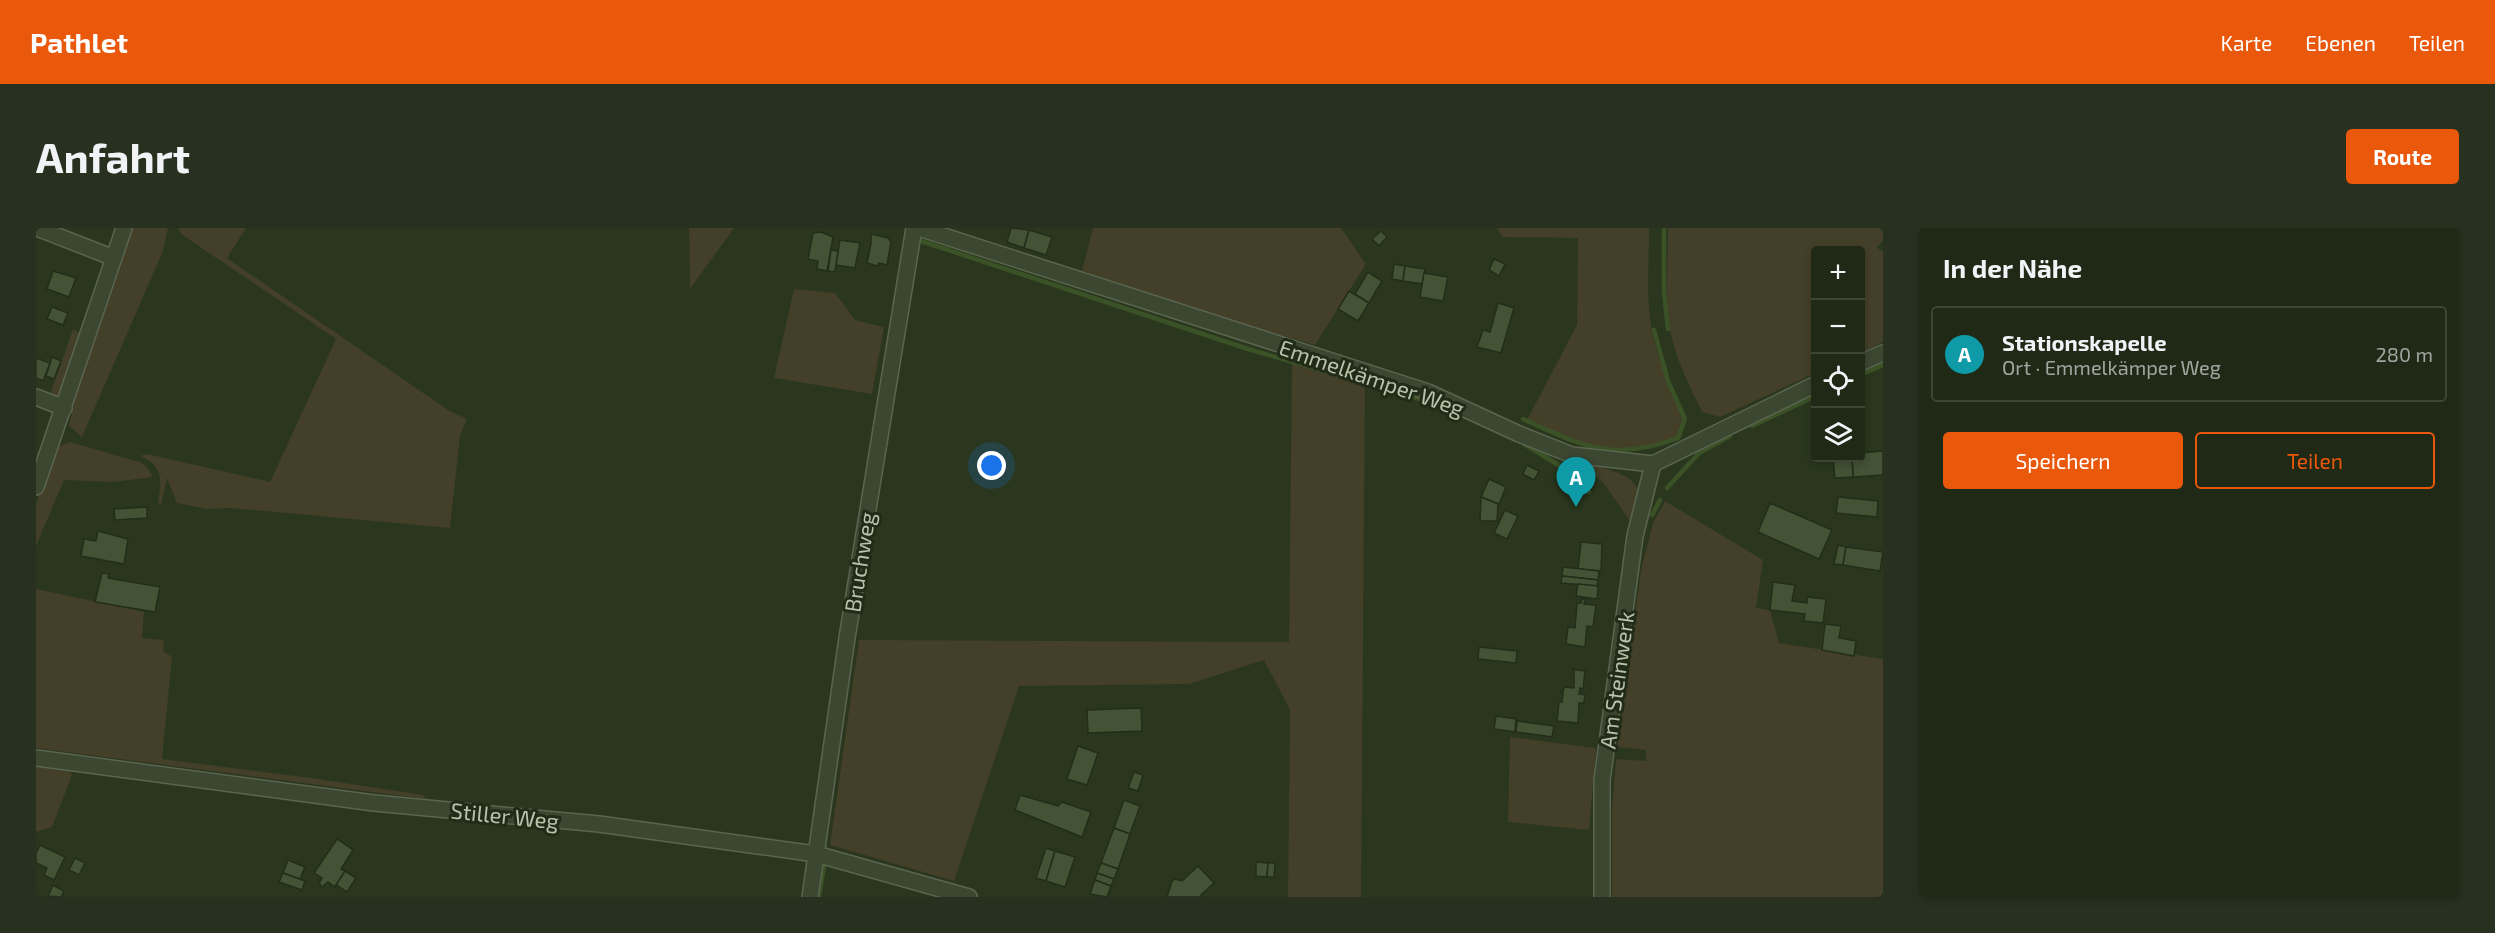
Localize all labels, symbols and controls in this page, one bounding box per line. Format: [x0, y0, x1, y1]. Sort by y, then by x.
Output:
text: Pathlet [30, 25, 128, 59]
text: Karte [2221, 30, 2272, 55]
text: Ebenen [2305, 30, 2376, 55]
text: Teilen [2409, 30, 2465, 55]
button: Route [2346, 129, 2459, 184]
text: Anfahrt [36, 131, 190, 181]
map controls [1811, 246, 1865, 462]
button: + [1811, 246, 1865, 300]
text: In der Nähe [1943, 252, 2082, 283]
button: − [1811, 300, 1865, 354]
text: Stationskapelle [2002, 329, 2167, 355]
street label: Emmelkämper Weg [1276, 333, 1468, 421]
text: A [1958, 342, 1971, 366]
text: 280 m [2376, 342, 2433, 366]
button: locate [1811, 354, 1865, 408]
text: Ort · Emmelkämper Weg [2002, 355, 2221, 379]
button: layers [1811, 408, 1865, 462]
button: Speichern [1943, 432, 2183, 489]
button: Teilen [2195, 432, 2435, 489]
your location [977, 451, 1006, 480]
pin: A [1556, 458, 1596, 507]
street label: Bruchweg [838, 510, 880, 614]
street label: Am Steinwerk [1593, 610, 1639, 750]
street label: Stiller Weg [450, 796, 560, 834]

